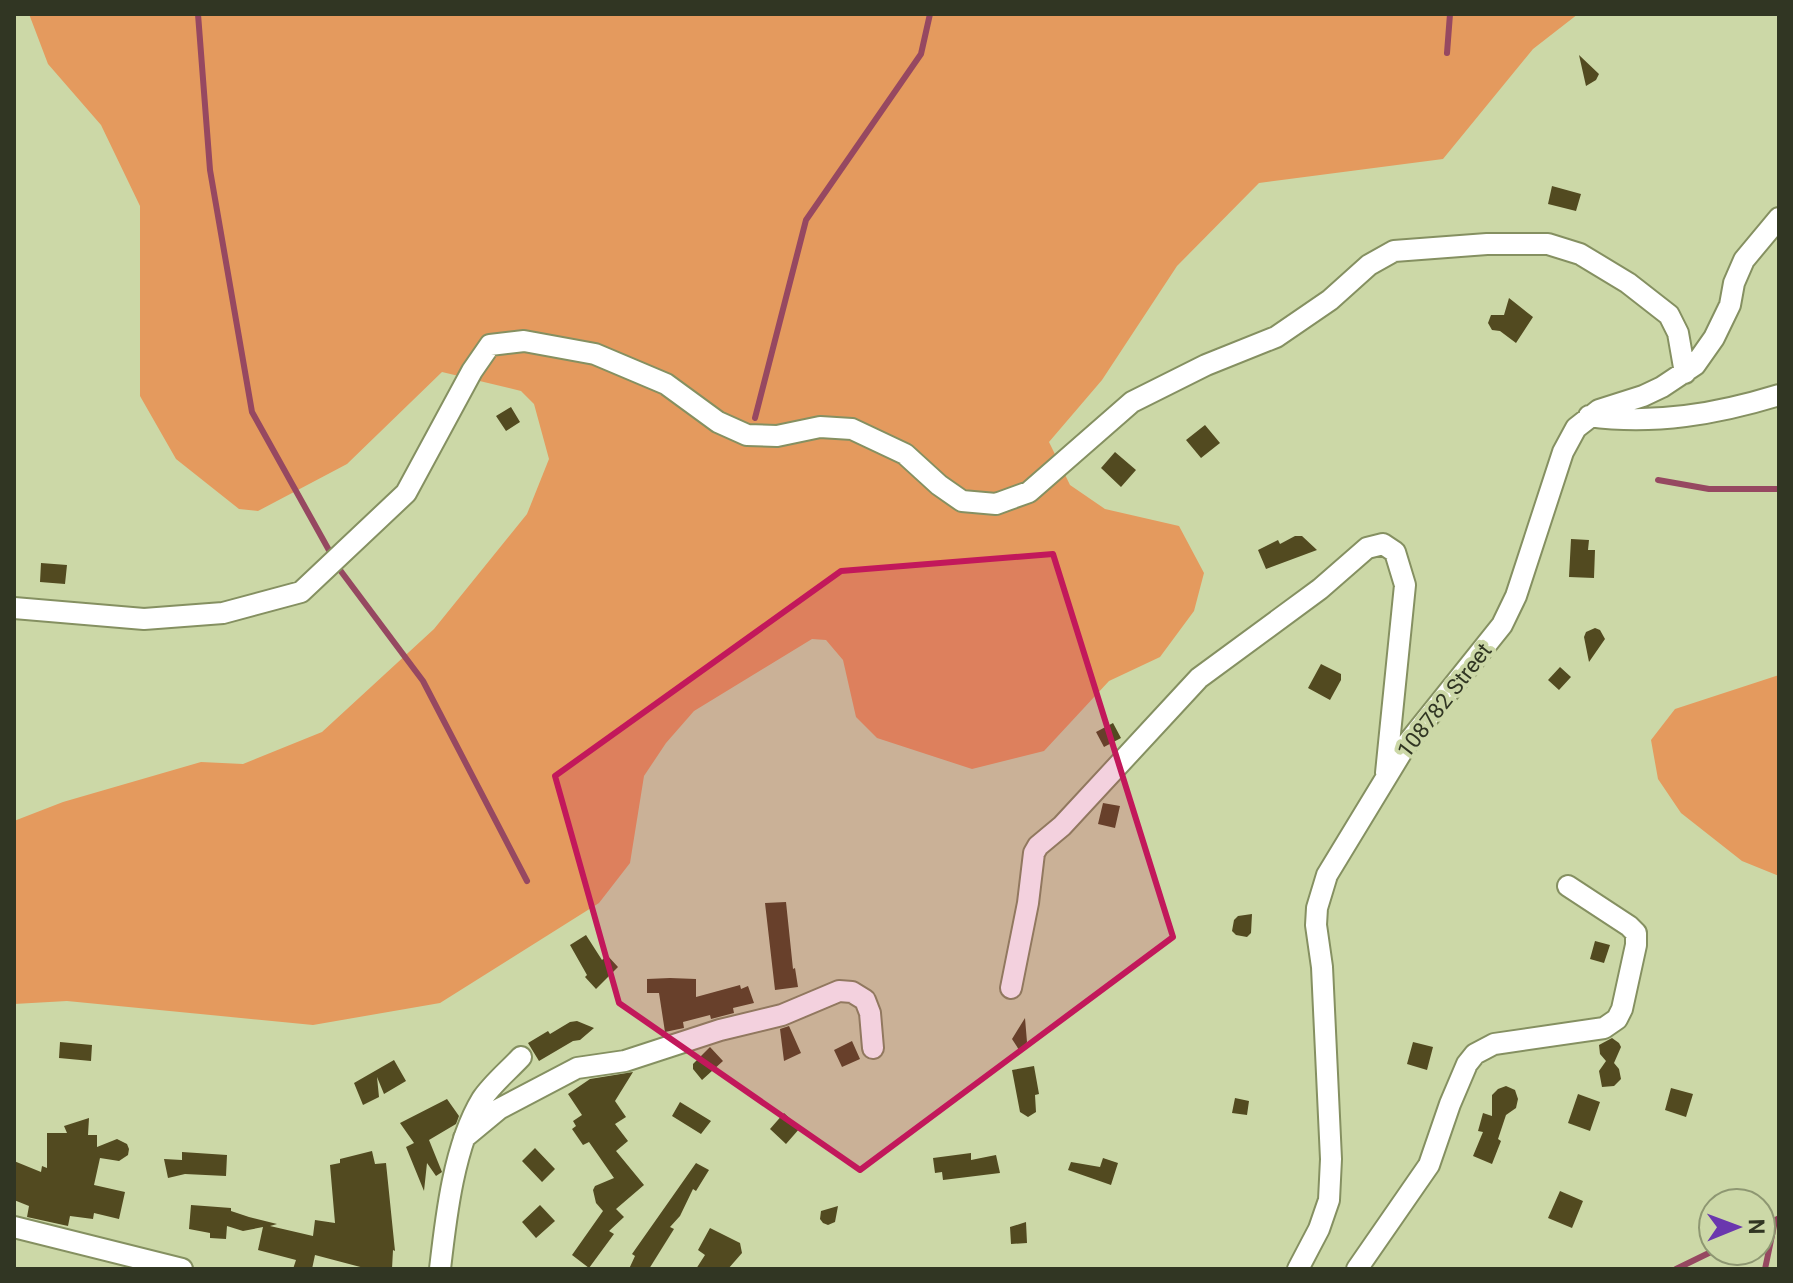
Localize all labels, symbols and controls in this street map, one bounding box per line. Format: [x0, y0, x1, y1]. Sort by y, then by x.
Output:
street label: 108782 Street [1392, 638, 1497, 762]
north arrow [1697, 1187, 1777, 1267]
text: N [1744, 1219, 1769, 1235]

